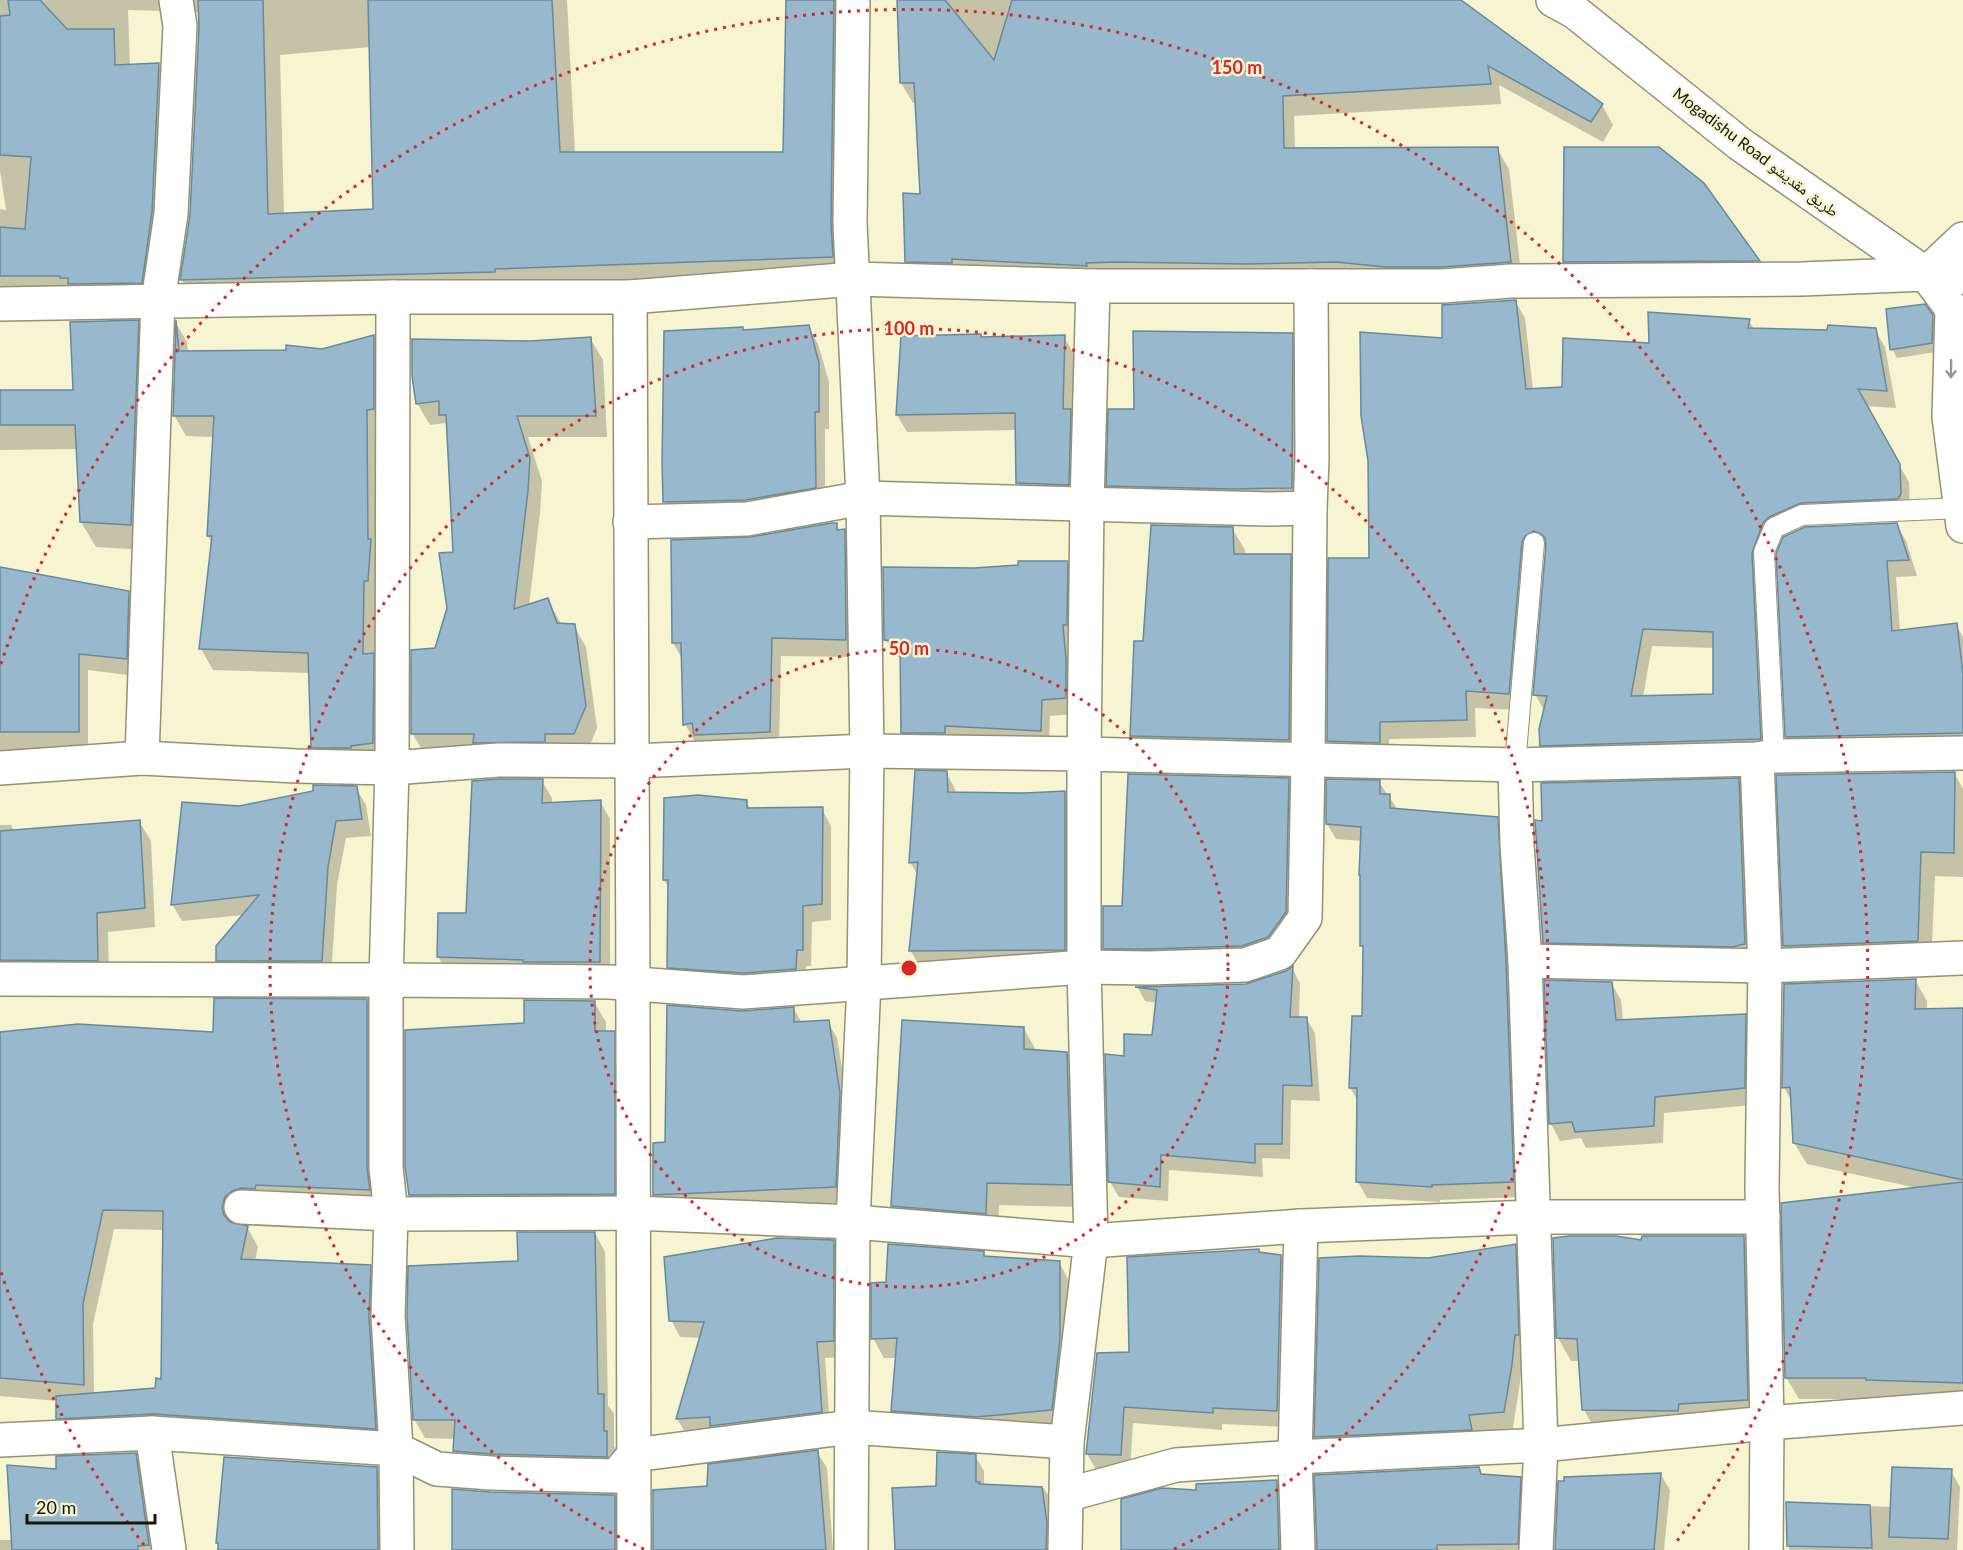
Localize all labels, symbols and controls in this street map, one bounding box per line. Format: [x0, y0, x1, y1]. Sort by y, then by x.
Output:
text: 150 m [1212, 56, 1262, 78]
street label: Mogadishu Road طريق مقديشو [1668, 83, 1843, 222]
text: 100 m [884, 317, 934, 339]
one-way arrow [1945, 358, 1956, 378]
text: 50 m [889, 637, 929, 659]
centre of rings [899, 958, 919, 978]
scale bar [27, 1487, 154, 1525]
text: 20 m [36, 1496, 76, 1518]

